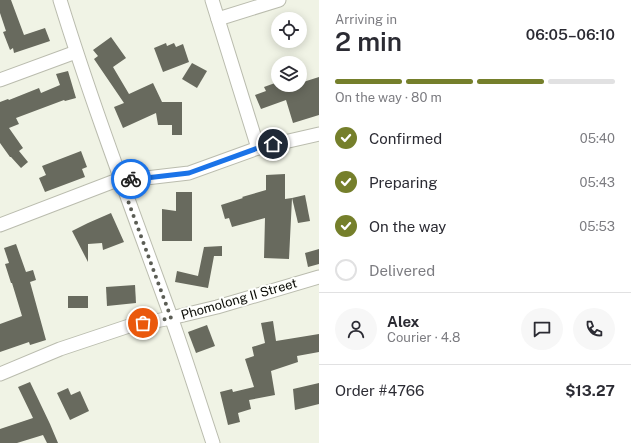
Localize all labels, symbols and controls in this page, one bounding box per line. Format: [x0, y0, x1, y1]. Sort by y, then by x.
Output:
map controls [271, 12, 307, 92]
button: locate [271, 12, 307, 48]
text: Arriving in [335, 12, 397, 27]
text: 2 min [335, 26, 402, 57]
text: 06:05–06:10 [526, 26, 615, 43]
button: layers [271, 56, 307, 92]
text: On the way · 80 m [335, 90, 442, 105]
pin [256, 127, 290, 161]
icon: check [335, 127, 357, 149]
text: Confirmed [369, 130, 442, 147]
text: 05:40 [580, 131, 615, 146]
icon: home [262, 133, 284, 155]
courier [111, 159, 151, 199]
icon: bike [120, 168, 142, 190]
icon: check [335, 171, 357, 193]
text: Preparing [369, 174, 438, 191]
text: 05:43 [580, 175, 615, 190]
icon: check [335, 215, 357, 237]
text: On the way [369, 218, 446, 235]
text: 05:53 [579, 219, 615, 234]
text: Delivered [369, 262, 435, 279]
street label: Phomolong II Street [179, 275, 299, 323]
pin [126, 306, 160, 340]
button: person [335, 308, 377, 350]
button: chat [521, 308, 563, 350]
button: phone [573, 308, 615, 350]
icon: bag [132, 312, 154, 334]
text: Alex [387, 313, 419, 330]
text: Courier · 4.8 [387, 330, 460, 345]
text: Order #4766 [335, 382, 424, 399]
text: $13.27 [565, 382, 615, 399]

